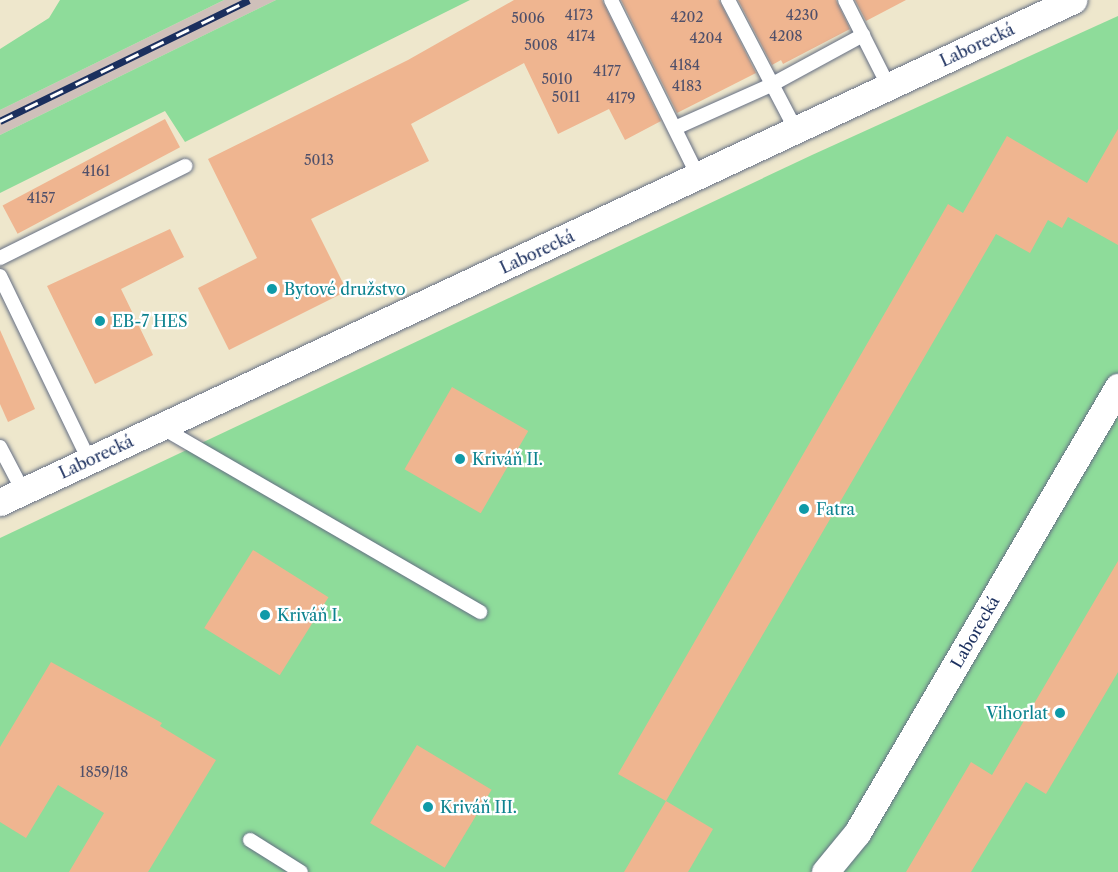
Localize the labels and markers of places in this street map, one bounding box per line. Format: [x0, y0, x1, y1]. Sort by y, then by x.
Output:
place label: Bytové družstvo [284, 279, 405, 299]
marker: Bytové družstvo [265, 282, 279, 296]
place label: EB-7 HES [112, 311, 188, 331]
marker: EB-7 HES [93, 314, 107, 328]
place label: Kriváň II. [472, 449, 543, 469]
marker: Kriváň II. [453, 452, 467, 466]
place label: Fatra [816, 499, 855, 519]
marker: Fatra [797, 502, 811, 516]
place label: Kriváň I. [277, 605, 342, 625]
marker: Kriváň I. [258, 608, 272, 622]
place label: Vihorlat [986, 703, 1048, 723]
marker: Vihorlat [1053, 706, 1067, 720]
place label: Kriváň III. [440, 797, 517, 817]
marker: Kriváň III. [421, 800, 435, 814]

